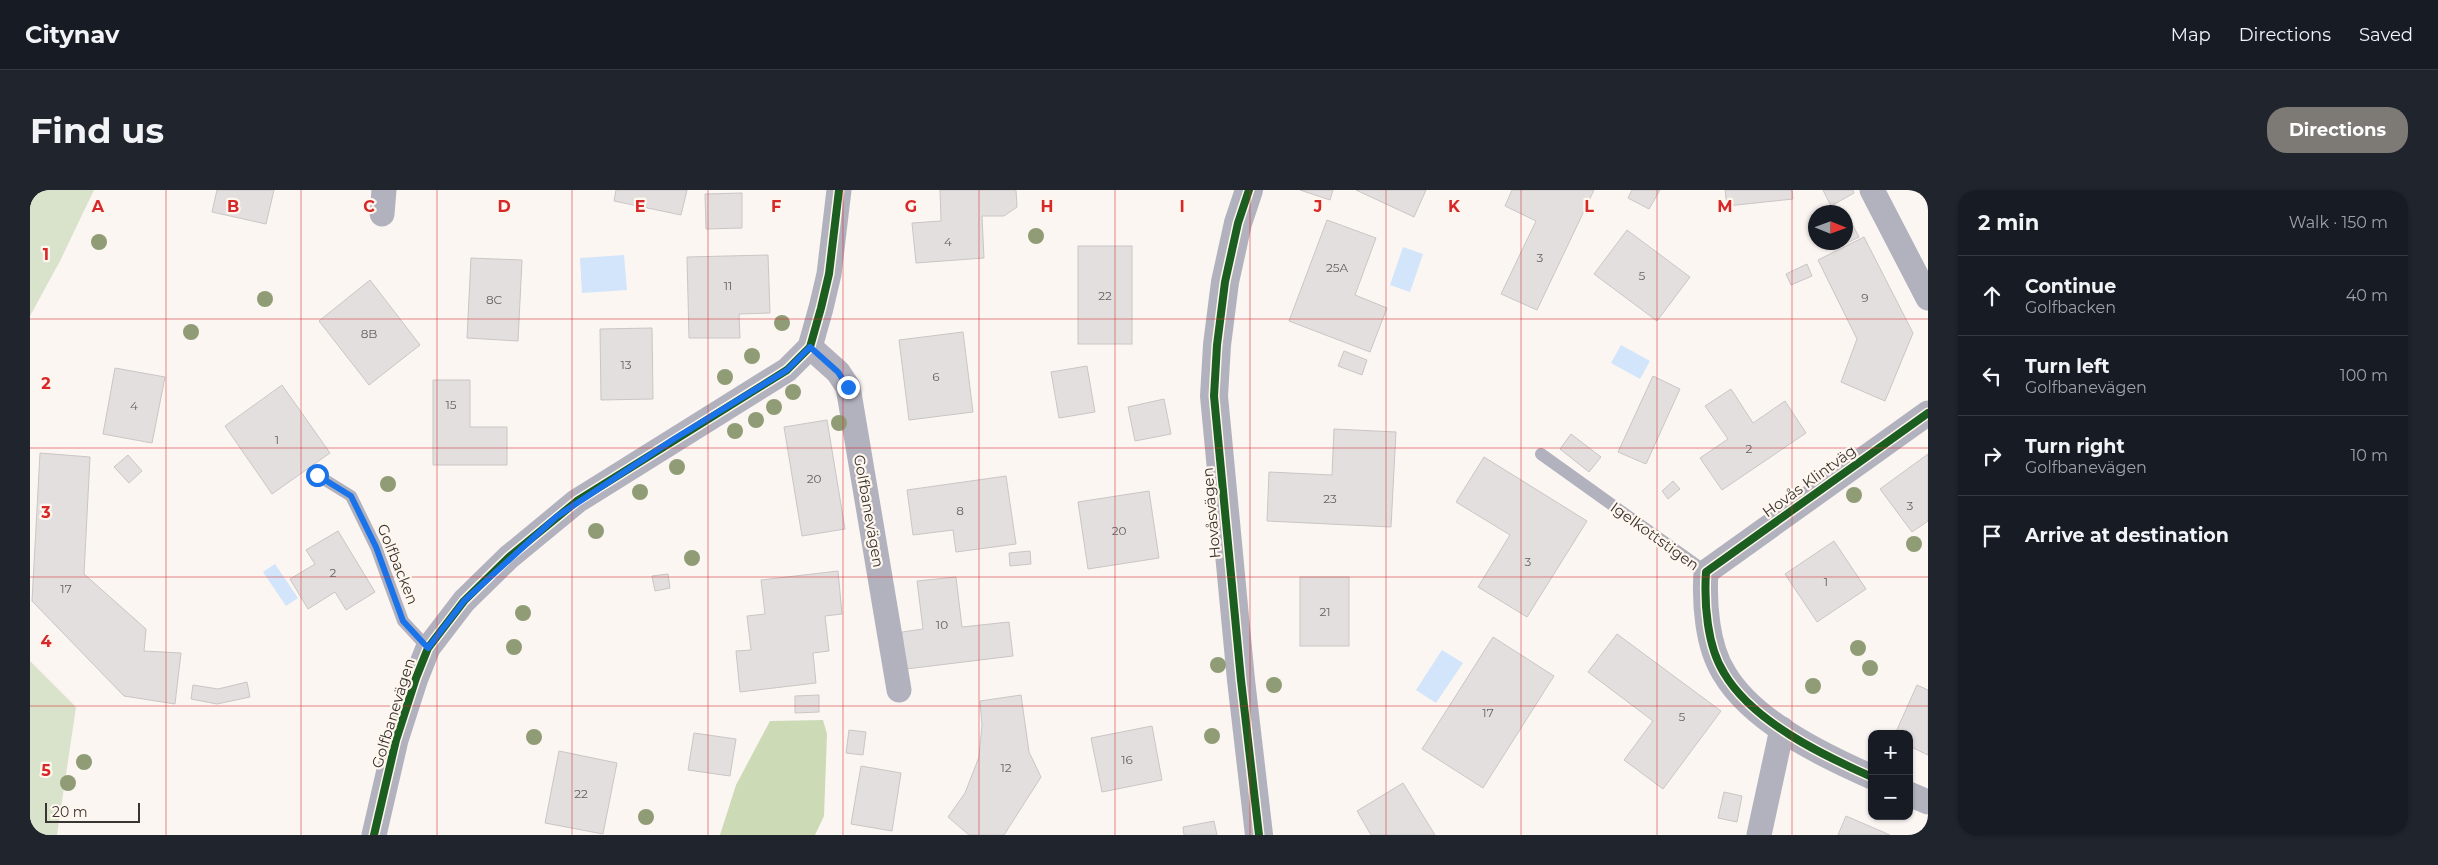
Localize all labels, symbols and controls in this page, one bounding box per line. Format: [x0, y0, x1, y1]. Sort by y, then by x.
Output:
text: Citynav [25, 20, 119, 49]
text: Map [2171, 24, 2211, 46]
text: Directions [2239, 24, 2331, 46]
text: Saved [2359, 24, 2413, 46]
button: Directions [2267, 107, 2408, 153]
text: Find us [30, 109, 164, 152]
text: A [91, 197, 105, 216]
text: B [227, 197, 239, 216]
text: C [363, 197, 375, 216]
text: D [497, 197, 511, 216]
text: E [635, 197, 645, 216]
text: F [771, 197, 781, 216]
text: G [905, 197, 917, 216]
text: H [1041, 197, 1053, 216]
text: I [1179, 197, 1185, 216]
text: J [1313, 197, 1322, 216]
text: K [1448, 197, 1461, 216]
text: L [1584, 197, 1594, 216]
text: M [1717, 197, 1733, 216]
north arrow [1808, 205, 1853, 250]
text: 2 min [1978, 210, 2039, 235]
text: Walk · 150 m [2289, 213, 2388, 232]
house number: 4 [944, 234, 952, 249]
text: 1 [43, 245, 49, 264]
house number: 3 [1537, 250, 1544, 265]
house number: 25A [1326, 260, 1348, 275]
house number: 5 [1639, 268, 1646, 283]
text: Continue [2025, 275, 2116, 298]
house number: 11 [724, 278, 732, 293]
icon: ahead [1978, 282, 2006, 310]
text: 40 m [2346, 286, 2388, 305]
house number: 22 [1098, 288, 1112, 303]
house number: 9 [1861, 290, 1869, 305]
house number: 8C [486, 292, 503, 307]
text: Golfbacken [2025, 298, 2116, 317]
house number: 8B [361, 326, 377, 341]
text: Turn left [2025, 355, 2110, 378]
house number: 13 [620, 357, 632, 372]
icon: left [1978, 362, 2006, 390]
text: 100 m [2340, 366, 2388, 385]
house number: 6 [932, 369, 940, 384]
text: 2 [41, 374, 51, 393]
route end [837, 376, 860, 399]
text: Golfbanevägen [2025, 378, 2147, 397]
house number: 15 [445, 397, 457, 412]
house number: 4 [130, 398, 138, 413]
house number: 1 [275, 432, 279, 447]
text: Turn right [2025, 435, 2125, 458]
house number: 2 [1746, 441, 1753, 456]
street label: Hovås Klintväg [1758, 441, 1860, 521]
icon: right [1978, 442, 2006, 470]
text: 10 m [2350, 446, 2388, 465]
street label: Golfbanevägen [850, 453, 888, 569]
text: Golfbanevägen [2025, 458, 2147, 477]
route start [306, 464, 329, 487]
street label: Hovåsvägen [1198, 467, 1224, 559]
house number: 20 [807, 471, 821, 486]
house number: 23 [1323, 491, 1337, 506]
street label: Igelkottstigen [1607, 497, 1703, 575]
house number: 3 [1907, 498, 1914, 513]
text: 3 [40, 503, 51, 522]
house number: 8 [956, 503, 964, 518]
street label: Golfbacken [373, 521, 423, 607]
icon: arrive [1978, 522, 2006, 550]
house number: 20 [1112, 523, 1126, 538]
text: Arrive at destination [2025, 524, 2229, 547]
house number: 3 [1525, 554, 1532, 569]
house number: 2 [330, 565, 337, 580]
house number: 1 [1824, 574, 1828, 589]
house number: 17 [60, 581, 72, 596]
house number: 21 [1319, 604, 1331, 619]
house number: 10 [936, 617, 948, 632]
text: 4 [40, 632, 52, 651]
street label: Golfbanevägen [367, 656, 419, 770]
house number: 17 [1482, 705, 1494, 720]
house number: 5 [1679, 709, 1686, 724]
map controls [1868, 730, 1913, 820]
button: + [1868, 730, 1913, 775]
house number: 16 [1121, 752, 1133, 767]
house number: 12 [1000, 760, 1012, 775]
text: 5 [41, 761, 51, 780]
button: − [1868, 775, 1913, 820]
house number: 22 [574, 786, 588, 801]
scale bar [45, 800, 140, 823]
text: 20 m [52, 803, 88, 821]

